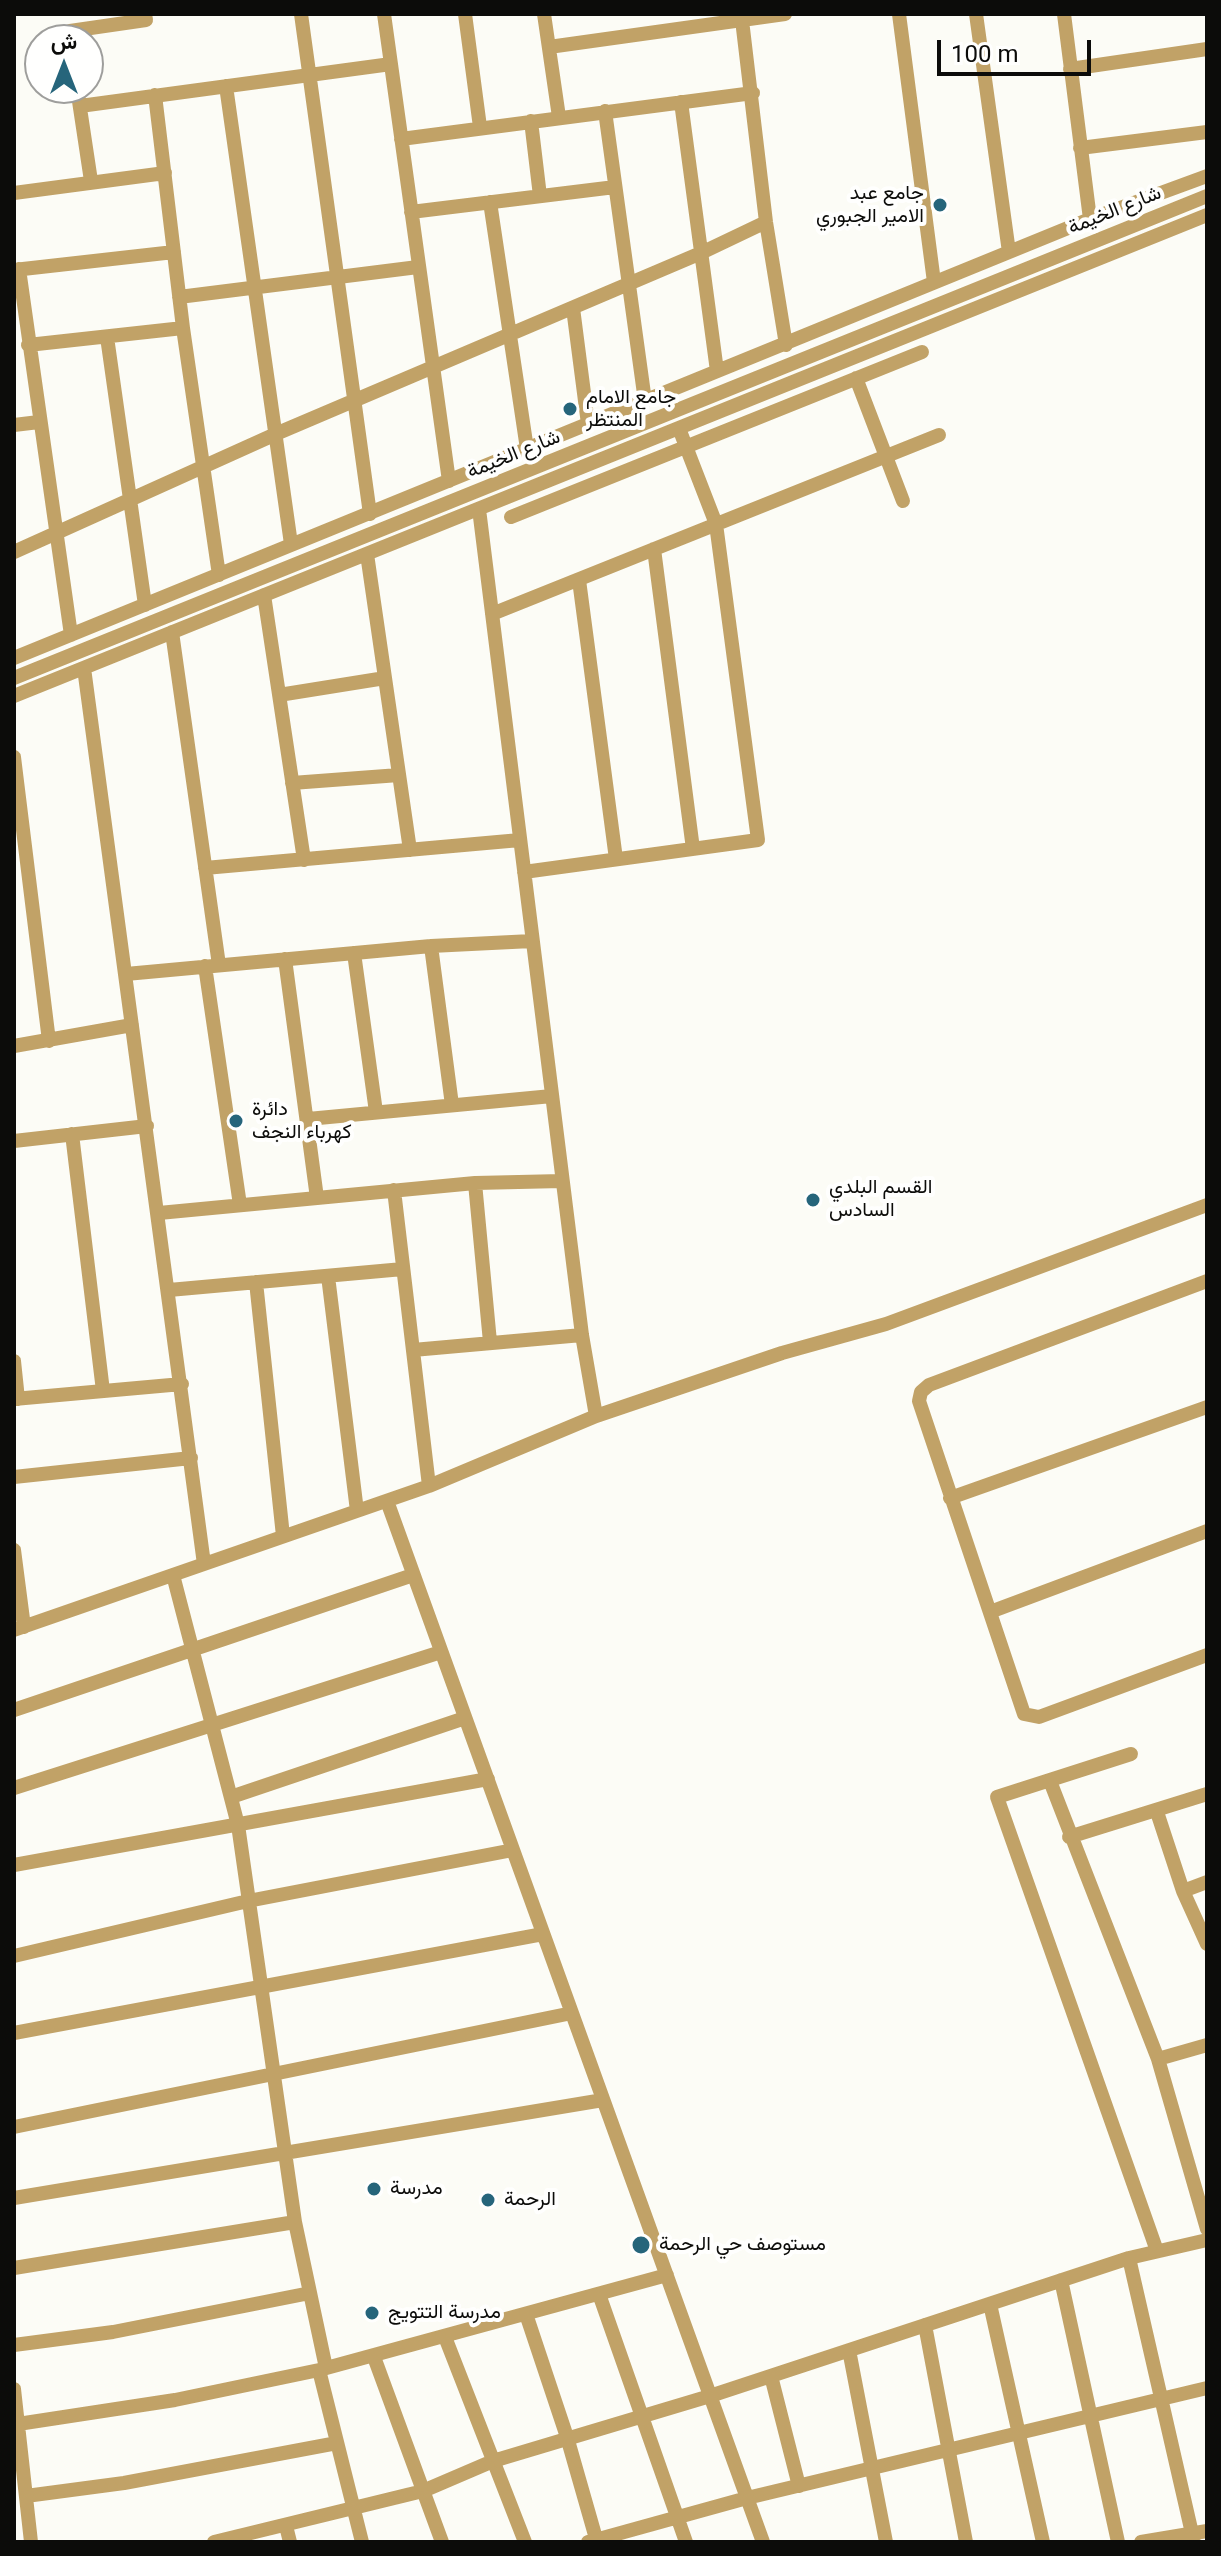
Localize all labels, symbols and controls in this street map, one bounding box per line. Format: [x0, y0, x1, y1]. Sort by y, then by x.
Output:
north arrow [24, 24, 104, 104]
scale bar [941, 24, 1095, 74]
text: ش [51, 29, 77, 54]
text: 100 m [951, 40, 1018, 68]
street label: شارع الخيمة [1065, 181, 1165, 241]
place label: جامع عبد الامير الجبوري [816, 182, 924, 229]
marker: جامع عبد الامير الجبوري [931, 196, 949, 214]
place label: جامع الامام المنتظر [586, 386, 676, 433]
marker: جامع الامام المنتظر [561, 400, 579, 418]
street label: شارع الخيمة [464, 425, 564, 485]
place label: دائرة كهرباء النجف [252, 1098, 352, 1145]
marker: دائرة كهرباء النجف [227, 1112, 245, 1130]
place label: القسم البلدي السادس [829, 1176, 932, 1223]
marker: القسم البلدي السادس [804, 1191, 822, 1209]
place label: مدرسة [390, 2177, 443, 2201]
marker: مدرسة [365, 2180, 383, 2198]
place label: الرحمة [504, 2188, 556, 2212]
marker: الرحمة [479, 2191, 497, 2209]
place label: مستوصف حي الرحمة [659, 2233, 826, 2257]
marker: مستوصف حي الرحمة [630, 2234, 652, 2256]
place label: مدرسة التتويج [388, 2301, 501, 2325]
marker: مدرسة التتويج [363, 2304, 381, 2322]

